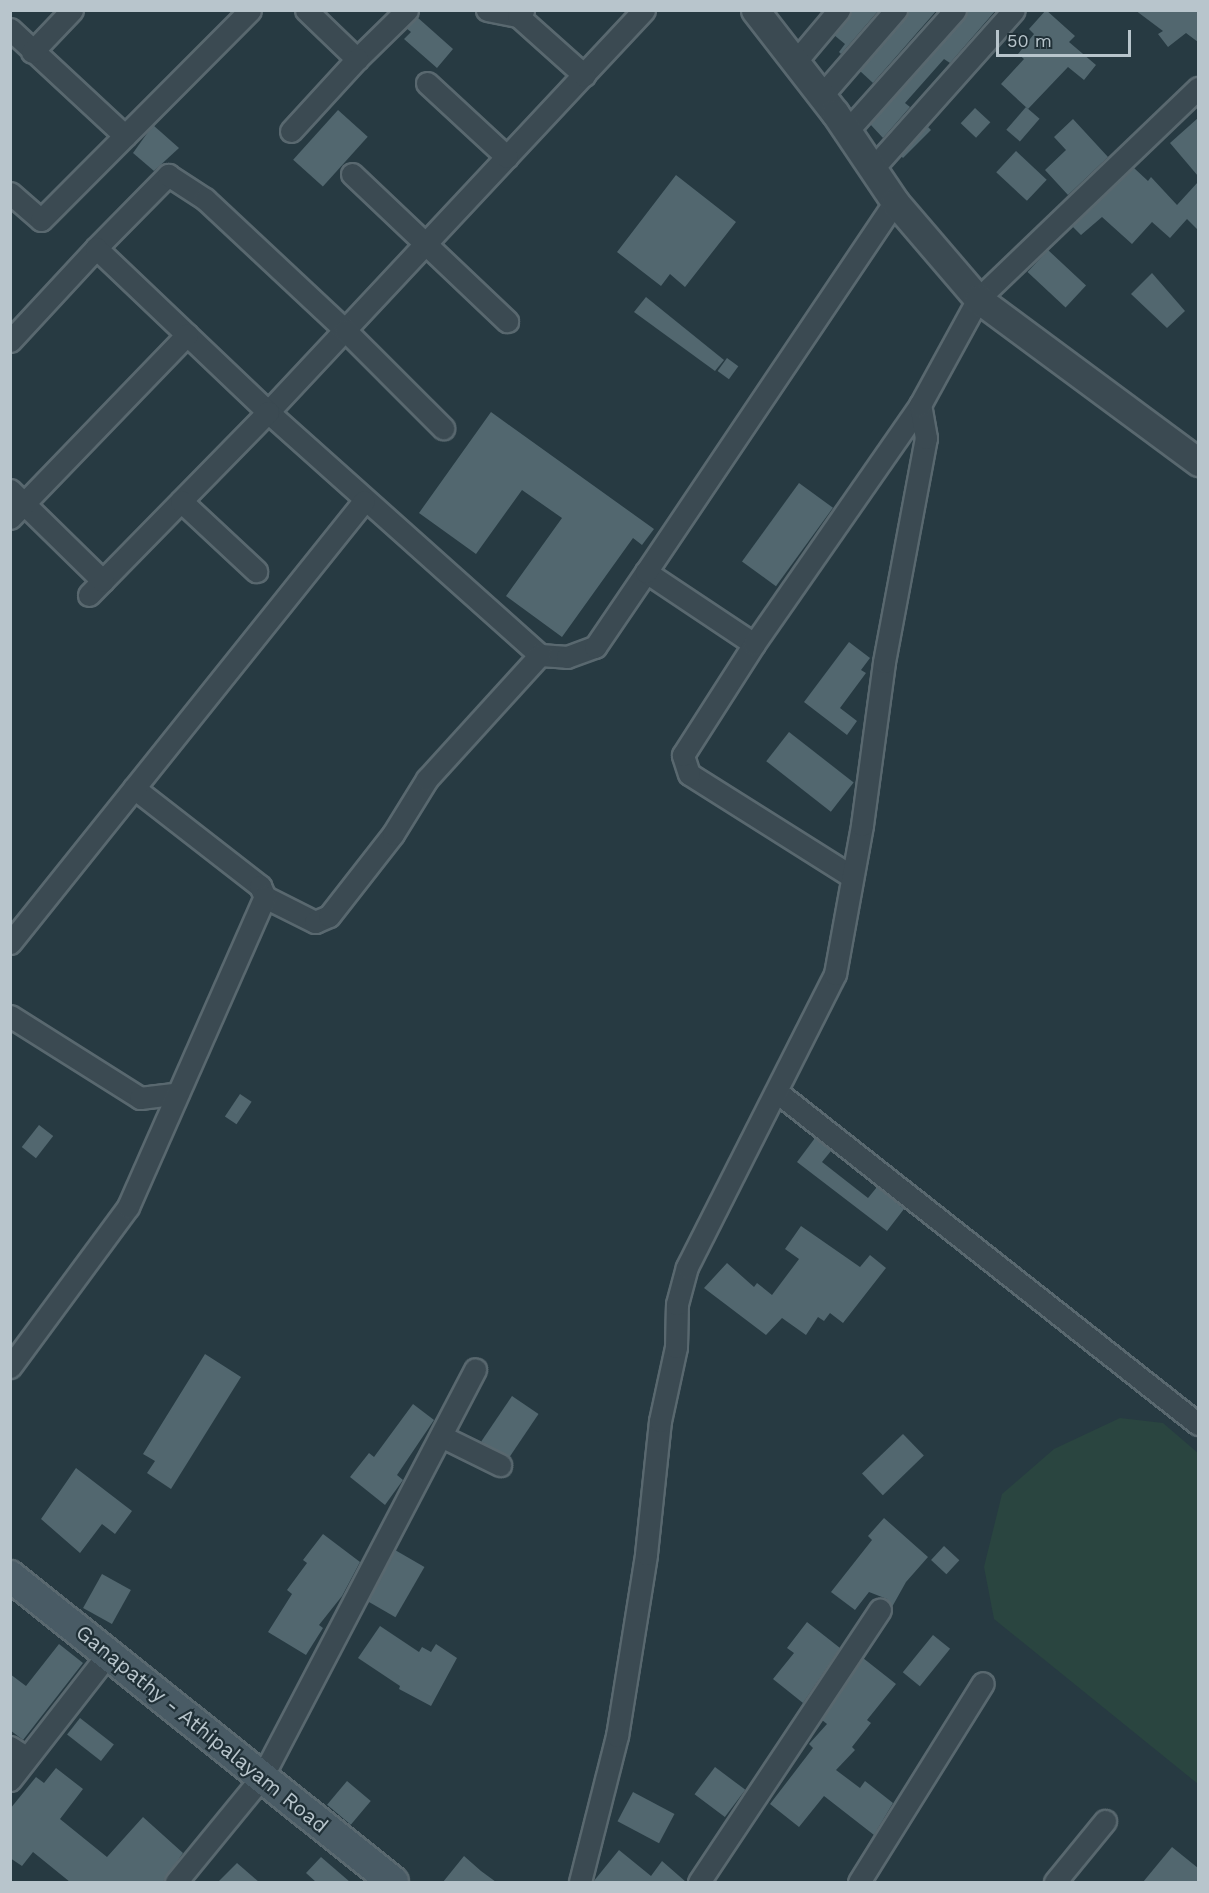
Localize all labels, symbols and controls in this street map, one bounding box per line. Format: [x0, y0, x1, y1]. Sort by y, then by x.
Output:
scale bar [999, 18, 1134, 56]
text: 50 m [1007, 30, 1052, 51]
street label: Ganapathy - Athipalayam Road [70, 1619, 334, 1839]

